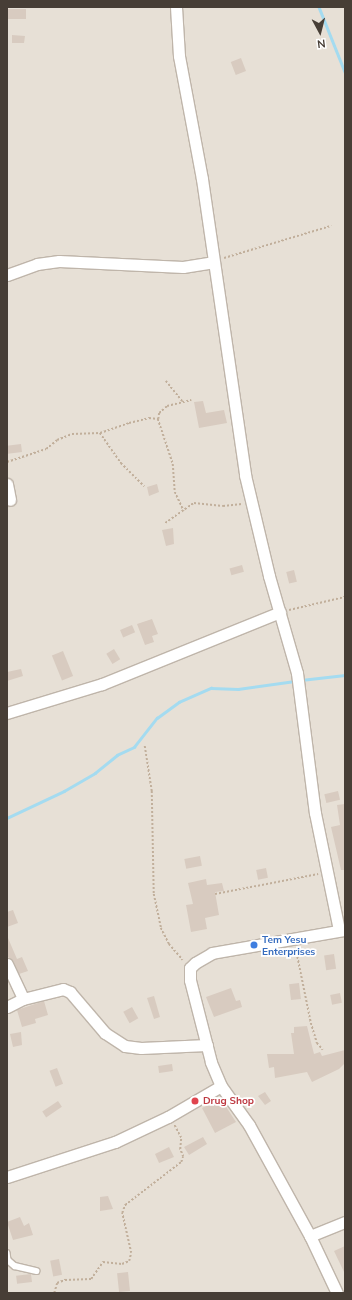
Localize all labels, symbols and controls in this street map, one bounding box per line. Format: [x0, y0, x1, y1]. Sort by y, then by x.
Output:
north arrow [300, 12, 340, 52]
text: N [316, 36, 326, 51]
place label: Tem Yesu Enterprises [262, 933, 315, 956]
marker: Tem Yesu Enterprises [249, 940, 259, 950]
place label: Drug Shop [203, 1095, 254, 1107]
marker: Drug Shop [190, 1096, 200, 1106]

